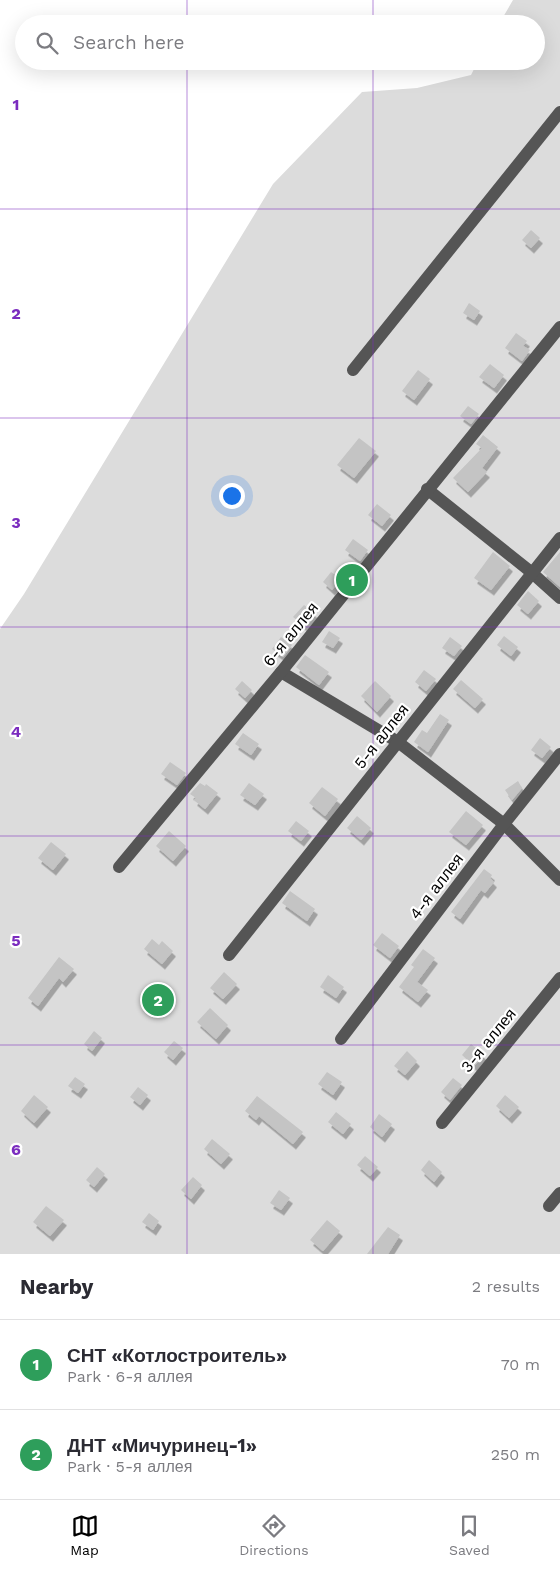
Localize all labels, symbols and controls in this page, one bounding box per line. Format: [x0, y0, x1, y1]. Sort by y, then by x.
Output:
search box [15, 15, 545, 70]
icon: search [33, 29, 61, 57]
text: Search here [73, 31, 184, 54]
text: 1 [13, 95, 19, 114]
text: 2 [11, 304, 21, 323]
your location [219, 483, 245, 509]
text: 3 [11, 513, 21, 532]
pin: 1 [336, 561, 368, 599]
street label: 6-я аллея [259, 598, 322, 670]
street label: 5-я аллея [350, 700, 413, 772]
text: 4 [11, 722, 21, 741]
street label: 4-я аллея [406, 850, 467, 923]
text: 5 [11, 931, 21, 950]
pin: 2 [142, 981, 174, 1019]
street label: 3-я аллея [457, 1005, 520, 1076]
text: 6 [11, 1140, 21, 1159]
text: Nearby [20, 1274, 93, 1299]
text: 2 results [472, 1277, 540, 1296]
text: СНТ «Котлостроитель» [67, 1344, 287, 1367]
text: 1 [33, 1355, 39, 1374]
text: 70 m [501, 1355, 540, 1374]
text: Park · 6-я аллея [67, 1367, 193, 1386]
text: ДНТ «Мичуринец-1» [67, 1434, 257, 1457]
text: 2 [31, 1445, 41, 1464]
text: 250 m [491, 1445, 540, 1464]
text: Park · 5-я аллея [67, 1457, 192, 1476]
tab: Map [70, 1512, 99, 1558]
tab: Directions [239, 1512, 309, 1558]
tab: Saved [449, 1512, 490, 1558]

